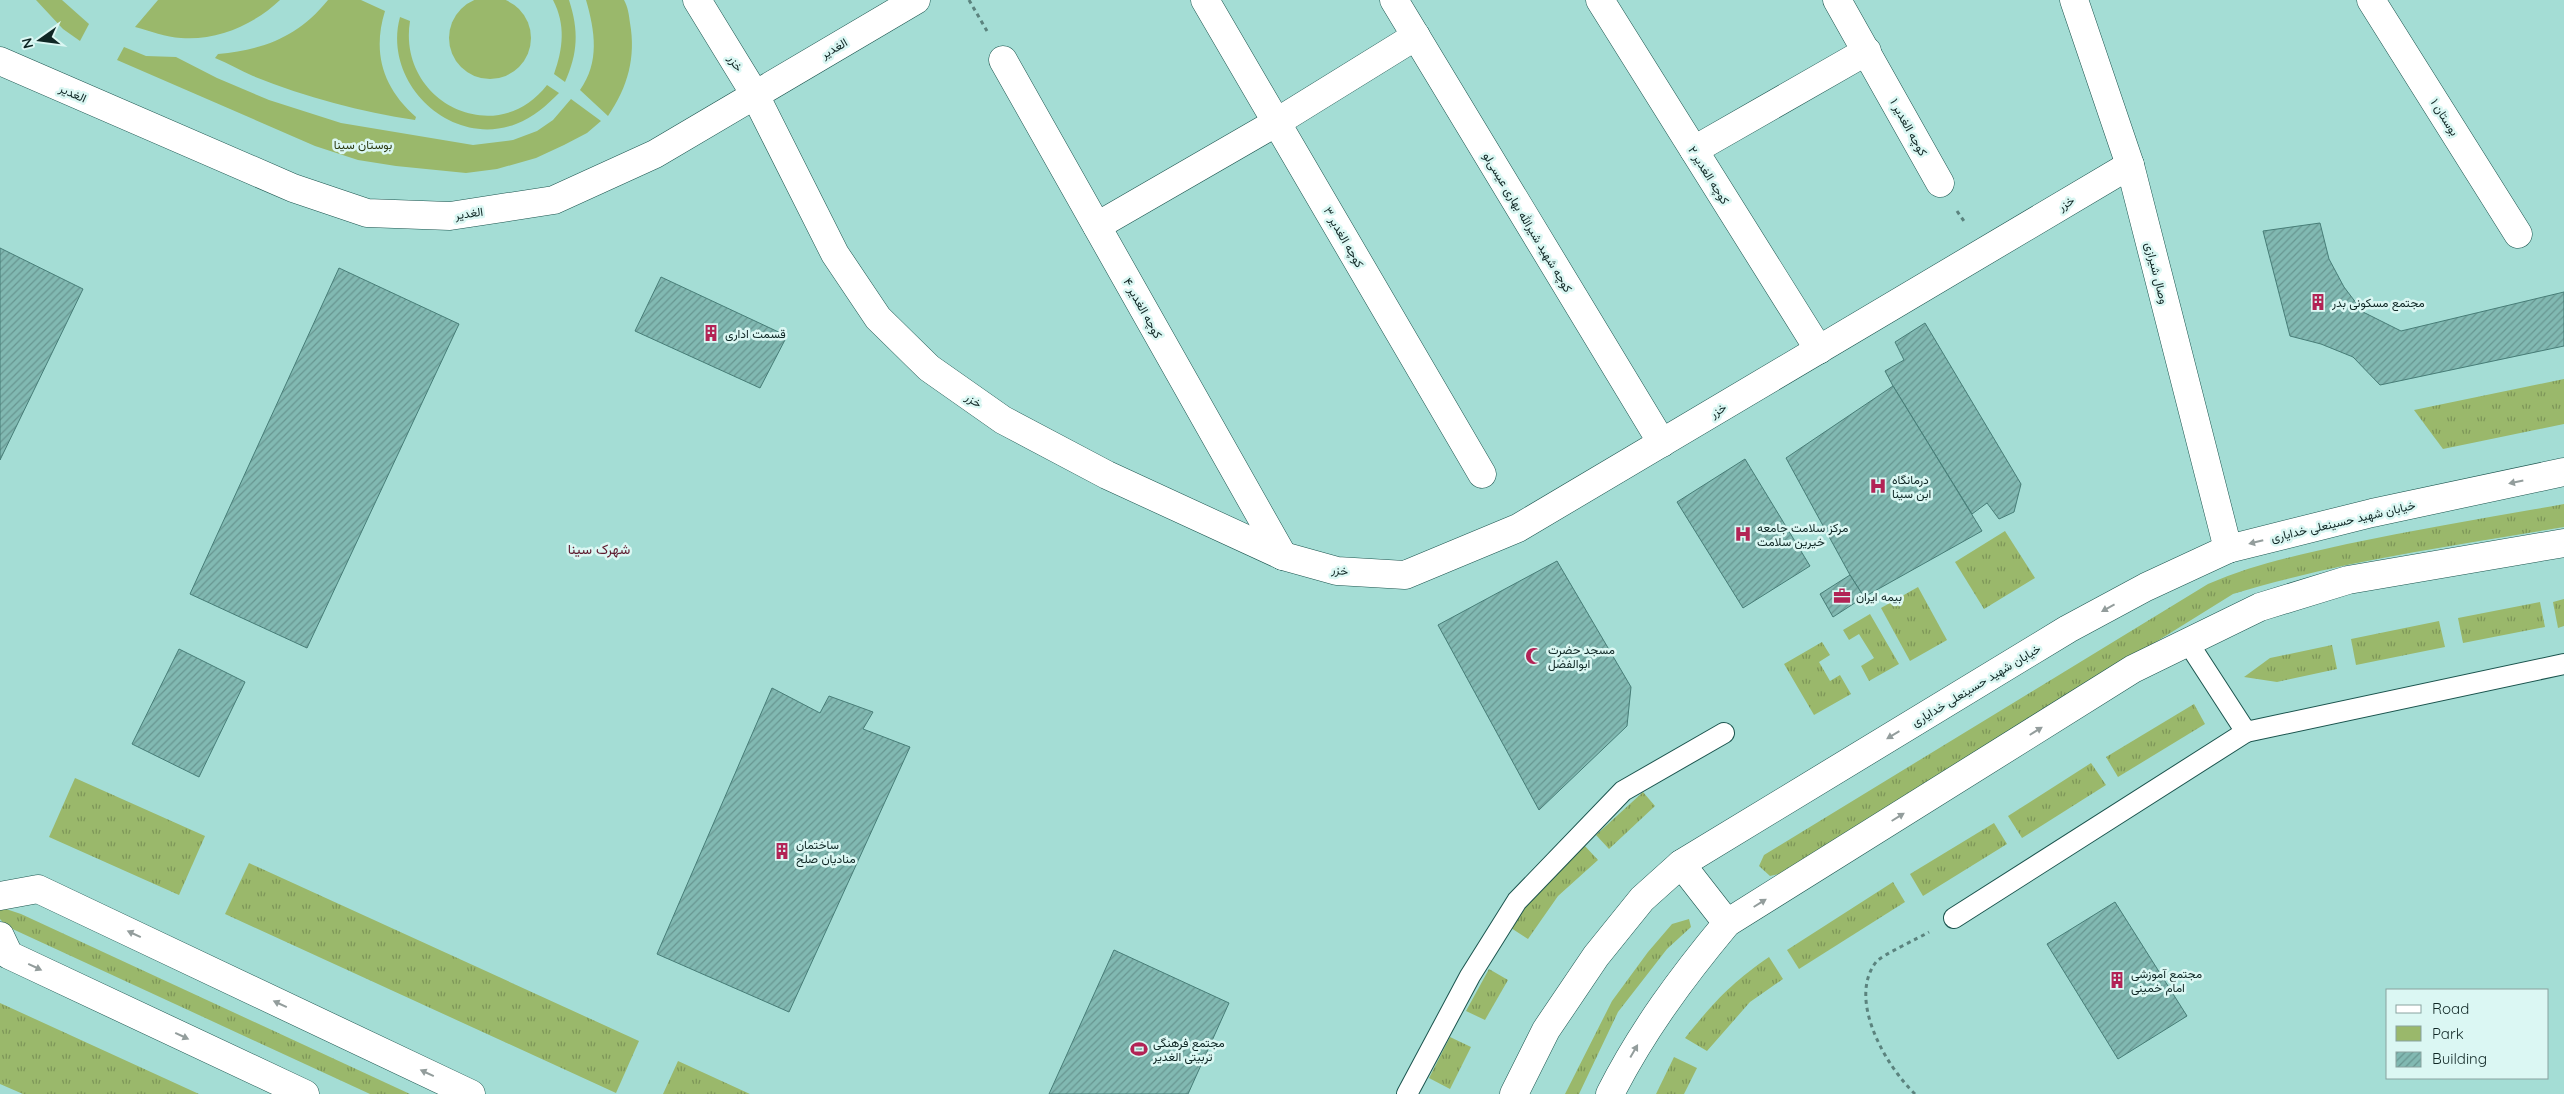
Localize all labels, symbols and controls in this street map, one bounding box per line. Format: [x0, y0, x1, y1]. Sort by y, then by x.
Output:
north arrow [15, 15, 65, 65]
street label: الغدیر [817, 34, 850, 63]
text: N [17, 36, 37, 50]
street label: خزر [724, 51, 747, 75]
street label: الغدیر [56, 80, 89, 107]
street label: کوچه الغدیر ۱ [1886, 96, 1931, 159]
street label: بوستان ۱ [2427, 96, 2462, 139]
park label: بوستان سینا [334, 137, 392, 153]
street label: کوچه الغدیر ۲ [1684, 143, 1733, 208]
street label: کوچه شهید شیرالله بهاری عیسی‌لو [1479, 149, 1576, 295]
street label: خزر [2054, 192, 2077, 215]
street label: الغدیر [453, 204, 484, 224]
street label: کوچه الغدیر ۳ [1320, 204, 1367, 271]
street label: وصال شیرازی [2141, 241, 2172, 306]
street label: کوچه الغدیر ۴ [1119, 275, 1166, 341]
building icon: مجتمع مسکونی بدر [2308, 292, 2328, 312]
place label: مجتمع مسکونی بدر [2331, 295, 2425, 312]
building icon: قسمت اداری [701, 323, 721, 343]
place label: قسمت اداری [725, 326, 786, 342]
street label: خزر [962, 389, 985, 412]
street label: خزر [1706, 399, 1729, 422]
place label: درمانگاه ابن سینا [1892, 472, 1931, 502]
hospital icon: درمانگاه ابن سینا [1868, 476, 1888, 496]
one-way arrow [2509, 478, 2524, 486]
street label: خیابان شهید حسینعلی خدایاری [2269, 497, 2417, 546]
place label: مرکز سلامت جامعه خیرین سلامت [1757, 520, 1848, 550]
hospital icon: مرکز سلامت جامعه خیرین سلامت [1733, 524, 1753, 544]
one-way arrow [2248, 538, 2263, 546]
district label: شهرک سینا [568, 540, 630, 558]
street label: خزر [1330, 561, 1349, 580]
office icon: بیمه ایران [1832, 586, 1852, 606]
place label: بیمه ایران [1856, 589, 1902, 605]
one-way arrow [2101, 603, 2114, 612]
street label: خیابان شهید حسینعلی خدایاری [1909, 640, 2044, 730]
place label: مسجد حضرت ابوالفضل [1548, 642, 1615, 672]
mosque icon: مسجد حضرت ابوالفضل [1524, 646, 1544, 666]
one-way arrow [2029, 726, 2042, 735]
one-way arrow [1886, 731, 1899, 740]
one-way arrow [1891, 812, 1904, 822]
place label: ساختمان منادیان صلح [796, 837, 856, 868]
building icon: ساختمان منادیان صلح [772, 841, 792, 861]
one-way arrow [1753, 898, 1766, 907]
one-way arrow [126, 930, 141, 939]
one-way arrow [28, 963, 42, 971]
place label: مجتمع آموزشی امام خمینی [2131, 966, 2202, 996]
building icon: مجتمع آموزشی امام خمینی [2107, 970, 2127, 990]
legend [2386, 989, 2549, 1079]
one-way arrow [273, 999, 288, 1008]
text: Road [2432, 999, 2469, 1018]
text: Park [2432, 1024, 2464, 1043]
one-way arrow [175, 1032, 189, 1040]
place label: مجتمع فرهنگی تربیتی الغدیر [1152, 1035, 1225, 1065]
sports icon: مجتمع فرهنگی تربیتی الغدیر [1129, 1039, 1149, 1059]
one-way arrow [1629, 1045, 1638, 1058]
text: Building [2432, 1049, 2487, 1068]
one-way arrow [420, 1069, 434, 1077]

